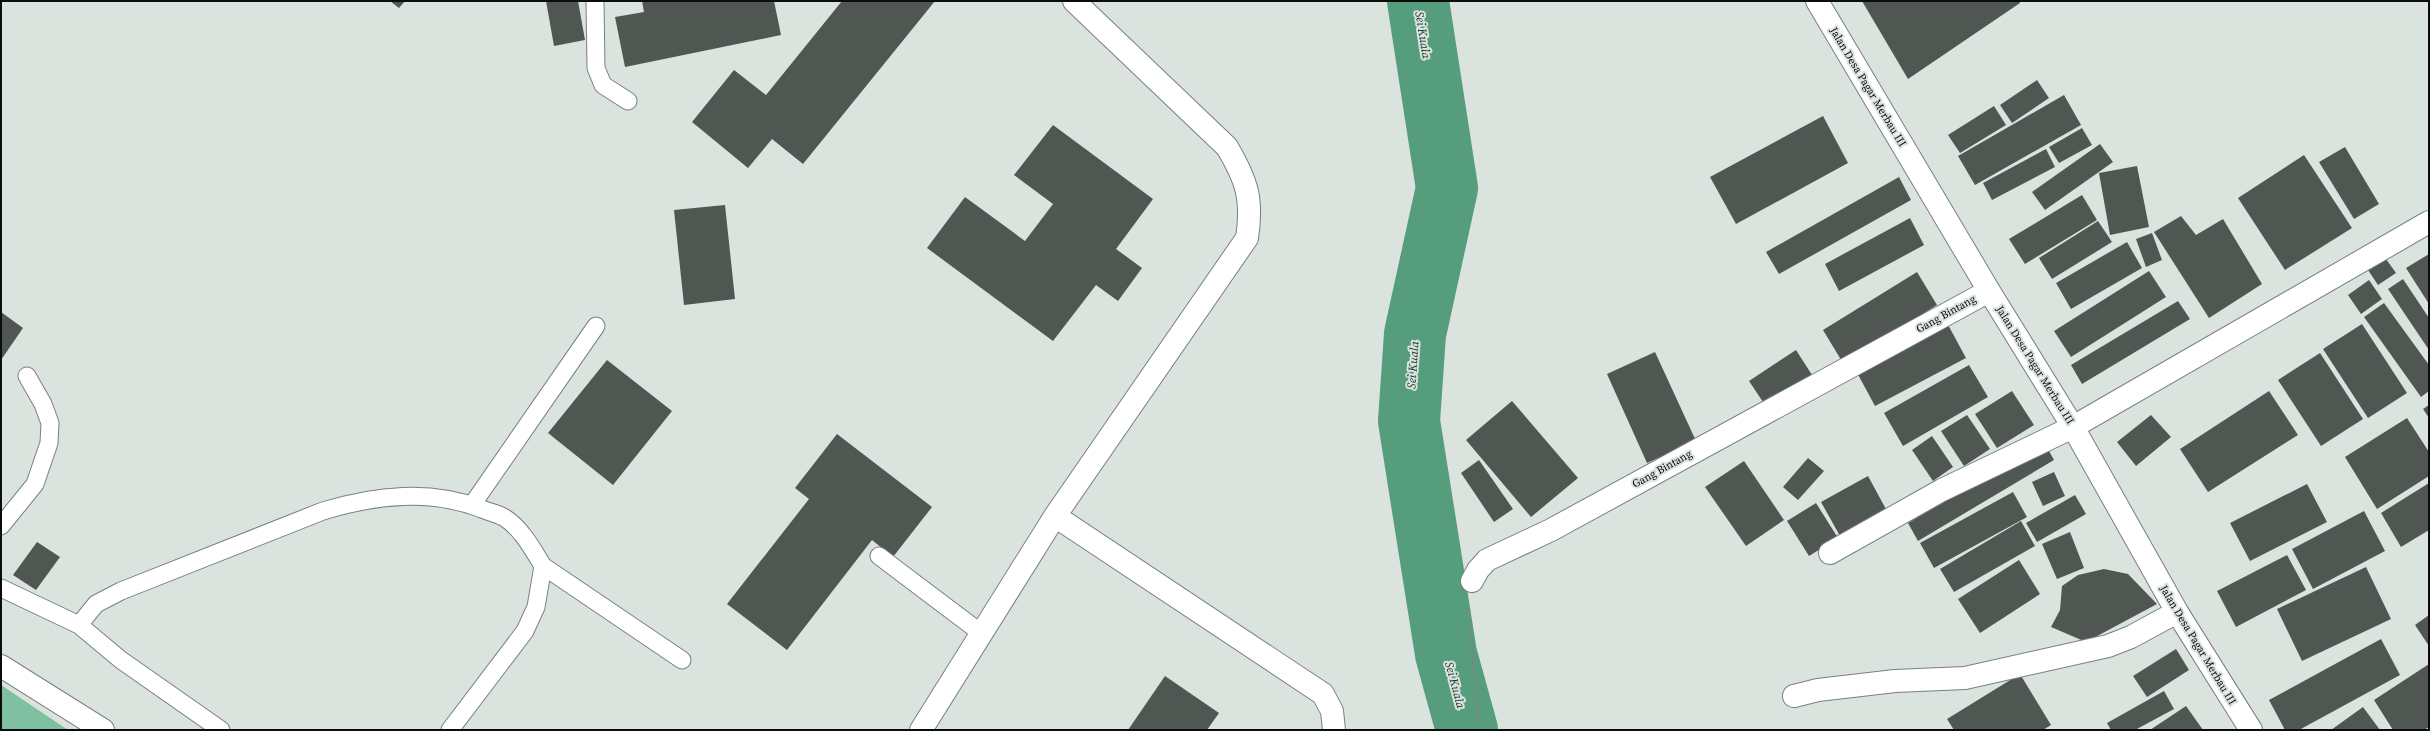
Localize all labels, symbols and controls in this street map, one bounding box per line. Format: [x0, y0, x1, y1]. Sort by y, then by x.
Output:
water label: Sei Kuala [1411, 10, 1435, 60]
street label: Jalan Desa Pagar Merbau III [1826, 24, 1910, 150]
street label: Gang Bintang [1913, 291, 1979, 337]
street label: Jalan Desa Pagar Merbau III [1992, 302, 2078, 427]
water label: Sei Kuala [1403, 340, 1423, 389]
street label: Gang Bintang [1629, 446, 1695, 492]
street label: Jalan Desa Pagar Merbau III [2156, 582, 2240, 708]
water label: Sei Kuala [1441, 660, 1469, 711]

